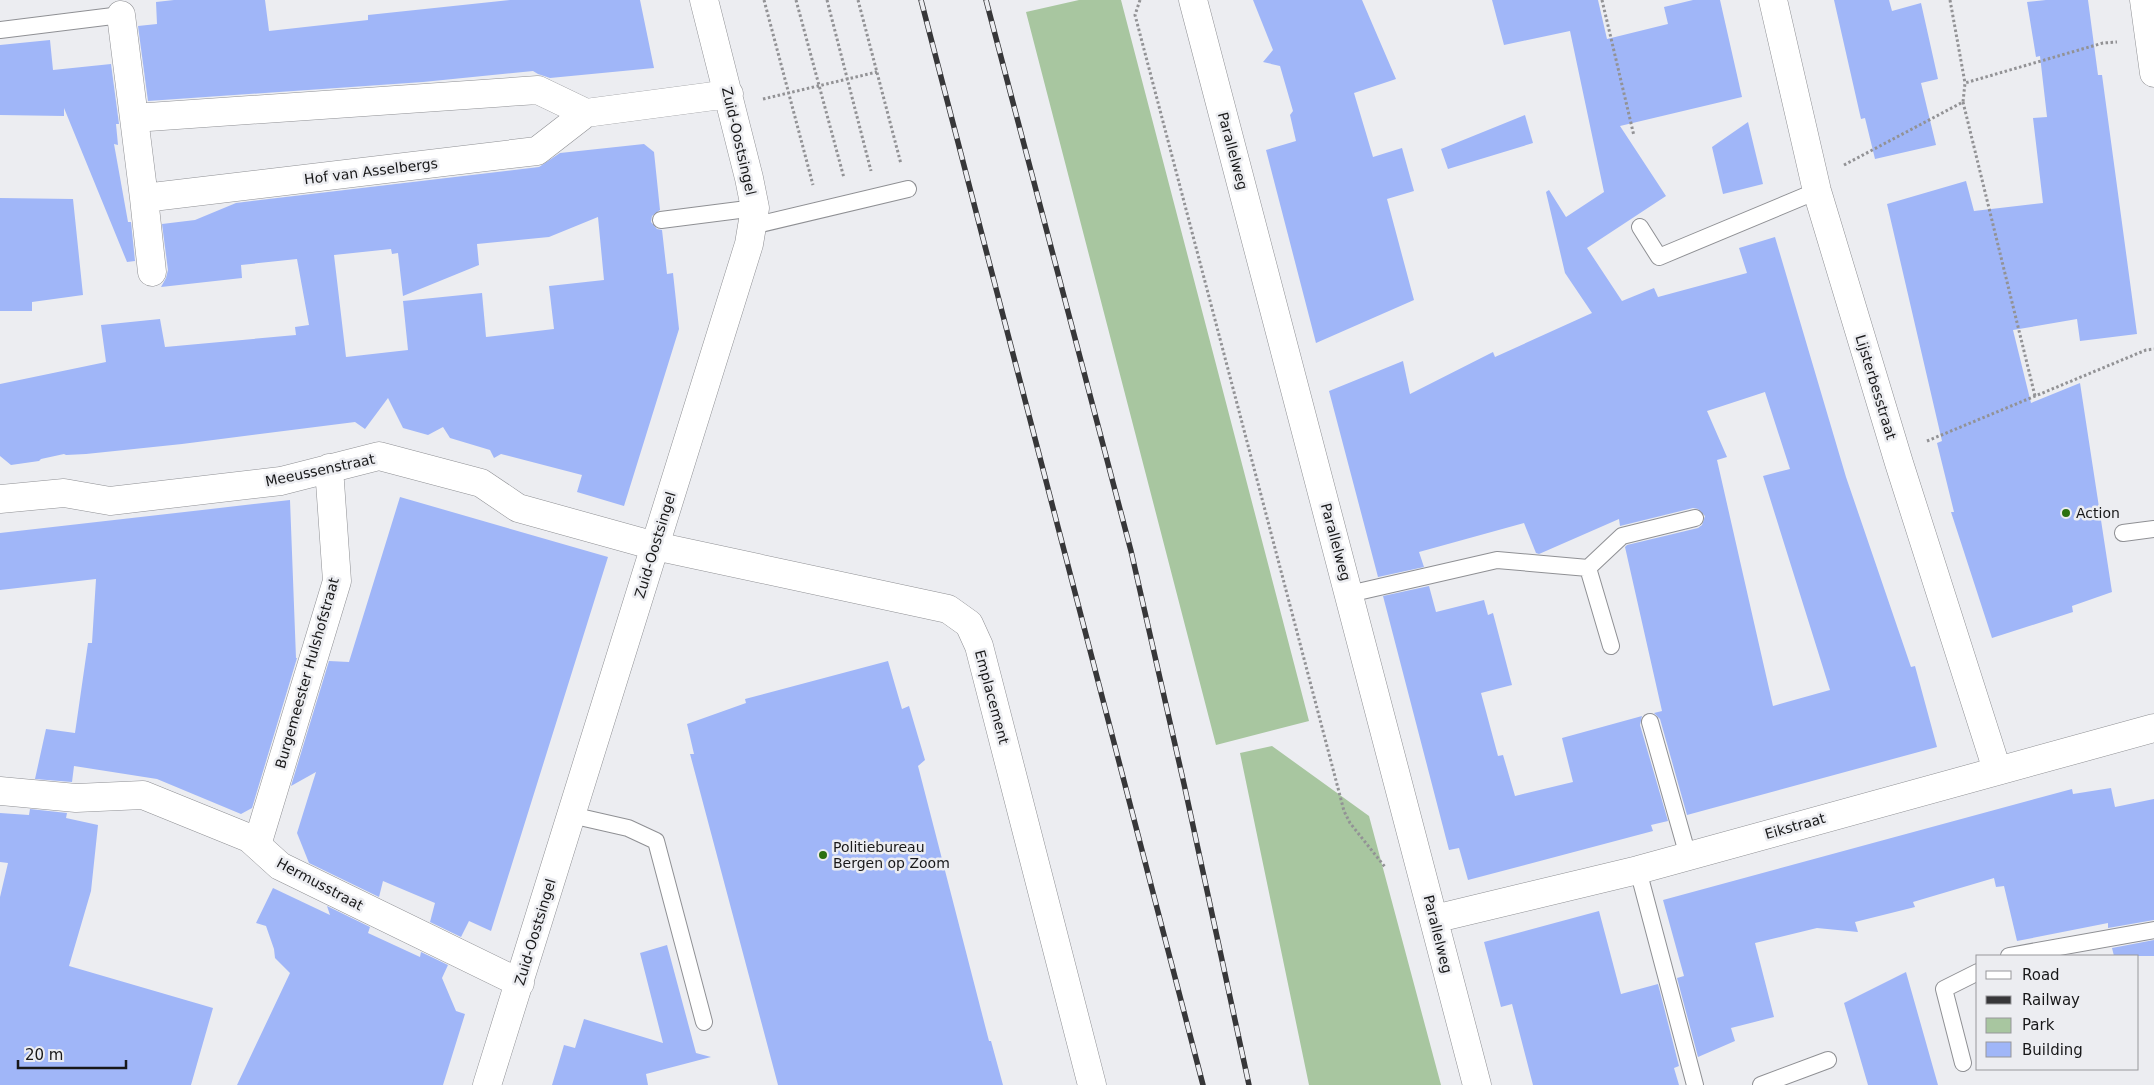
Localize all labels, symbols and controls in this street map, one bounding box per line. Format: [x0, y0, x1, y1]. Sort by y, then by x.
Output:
street label: Zuid-Oostsingel [719, 85, 759, 197]
street label: Parallelweg [1215, 110, 1251, 192]
street label: Hof van Asselbergs [303, 155, 439, 187]
street label: Lijsterbesstraat [1852, 333, 1900, 442]
street label: Meeussenstraat [264, 450, 377, 489]
street label: Zuid-Oostsingel [631, 490, 679, 600]
street label: Parallelweg [1318, 501, 1354, 583]
place label: Action [2076, 505, 2120, 521]
marker: Action [2060, 507, 2072, 519]
street label: Burgemeester Hulshofstraat [272, 575, 342, 770]
street label: Emplacement [972, 648, 1012, 746]
street label: Eikstraat [1763, 810, 1828, 842]
place label: Politiebureau Bergen op Zoom [833, 839, 950, 871]
marker: Politiebureau Bergen op Zoom [817, 849, 829, 861]
street label: Hermusstraat [274, 854, 366, 914]
street label: Zuid-Oostsingel [511, 877, 559, 987]
street label: Parallelweg [1421, 893, 1455, 975]
legend [1976, 955, 2139, 1070]
text: Road [2022, 966, 2060, 984]
text: Railway [2022, 991, 2080, 1009]
text: Park [2022, 1016, 2055, 1034]
scale bar [18, 1038, 125, 1070]
text: Building [2022, 1041, 2083, 1059]
text: 20 m [25, 1046, 63, 1064]

